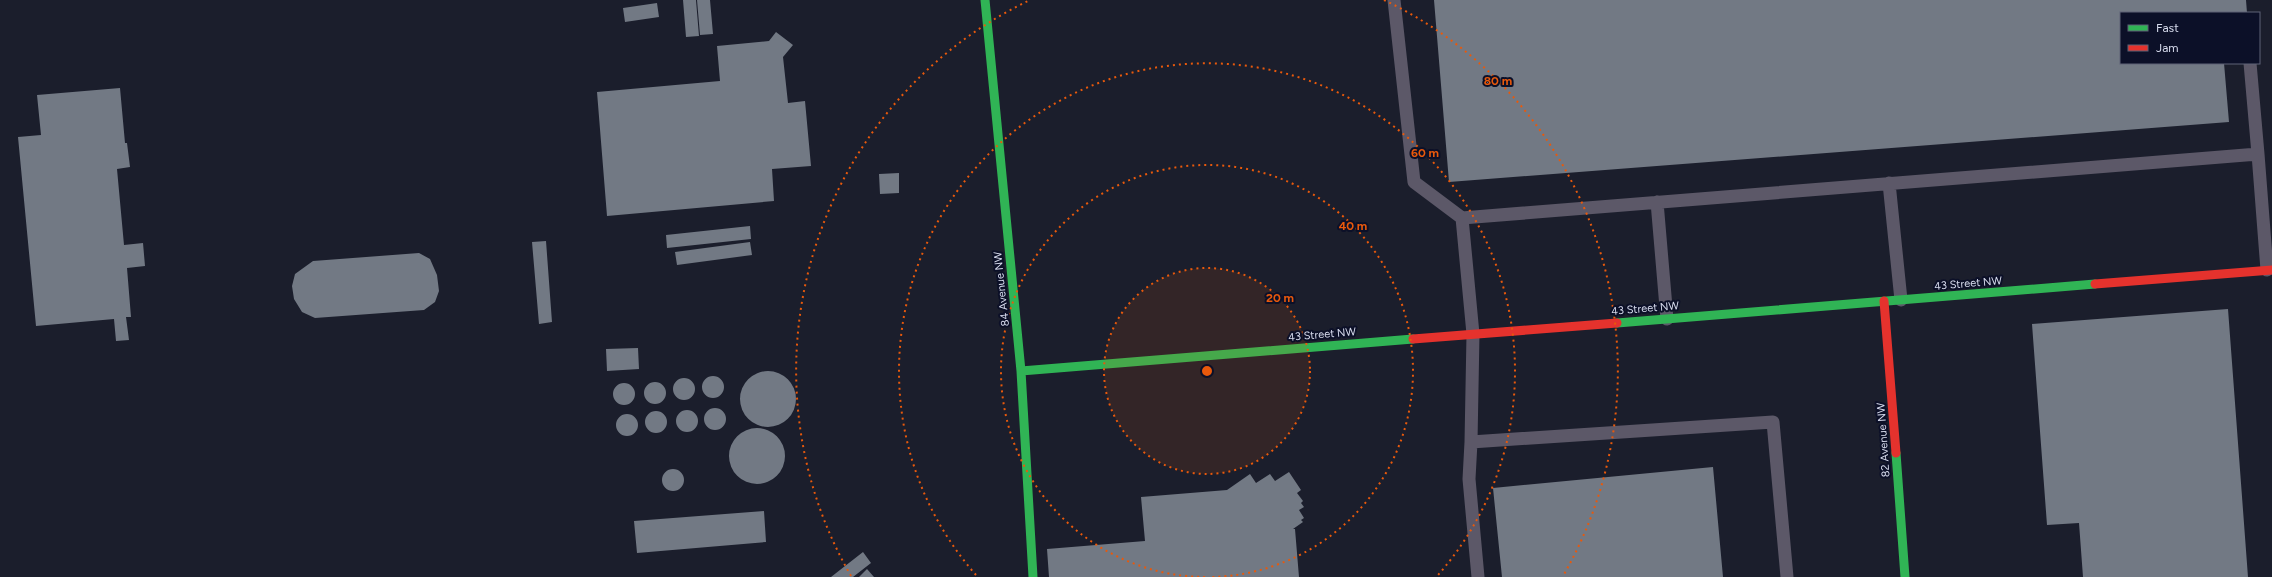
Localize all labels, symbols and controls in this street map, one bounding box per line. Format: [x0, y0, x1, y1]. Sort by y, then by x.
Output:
legend [2120, 12, 2260, 64]
text: Fast [2156, 21, 2179, 35]
text: Jam [2156, 41, 2179, 55]
text: 80 m [1484, 74, 1512, 88]
text: 60 m [1411, 146, 1439, 160]
text: 40 m [1339, 219, 1367, 233]
street label: 84 Avenue NW [991, 250, 1012, 327]
street label: 43 Street NW [1934, 274, 2003, 293]
text: 20 m [1266, 291, 1294, 305]
street label: 43 Street NW [1611, 299, 1680, 318]
street label: 43 Street NW [1288, 325, 1357, 344]
centre of rings [1200, 364, 1214, 378]
street label: 82 Avenue NW [1874, 402, 1893, 478]

